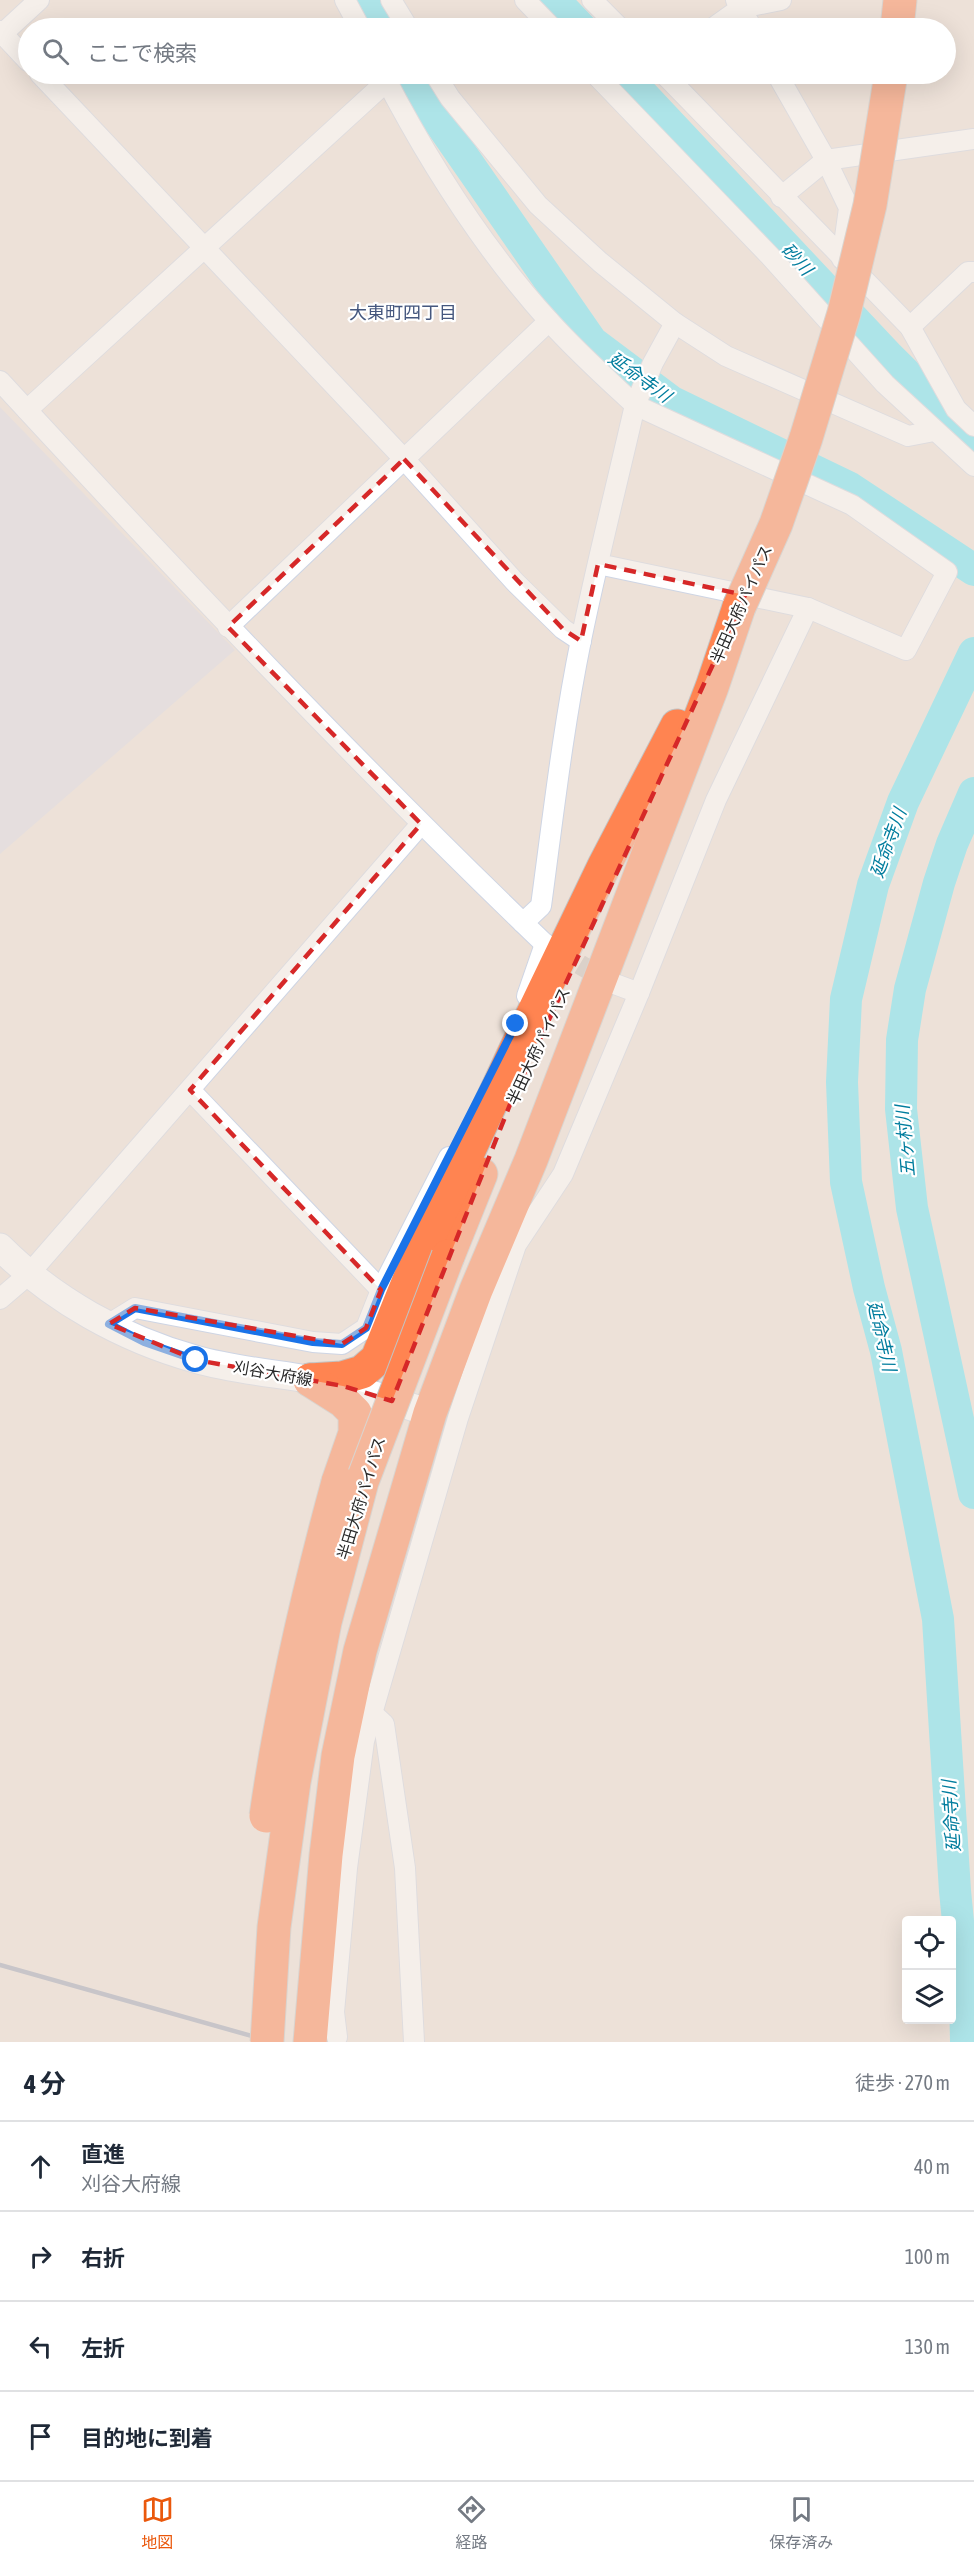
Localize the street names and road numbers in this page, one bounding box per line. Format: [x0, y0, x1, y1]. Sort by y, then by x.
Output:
street label: 半田大府パイパス [707, 542, 775, 666]
street label: 半田大府パイパス [503, 984, 573, 1108]
street label: 刈谷大府線 [232, 1357, 314, 1389]
street label: 半田大府パイパス [334, 1434, 388, 1562]

